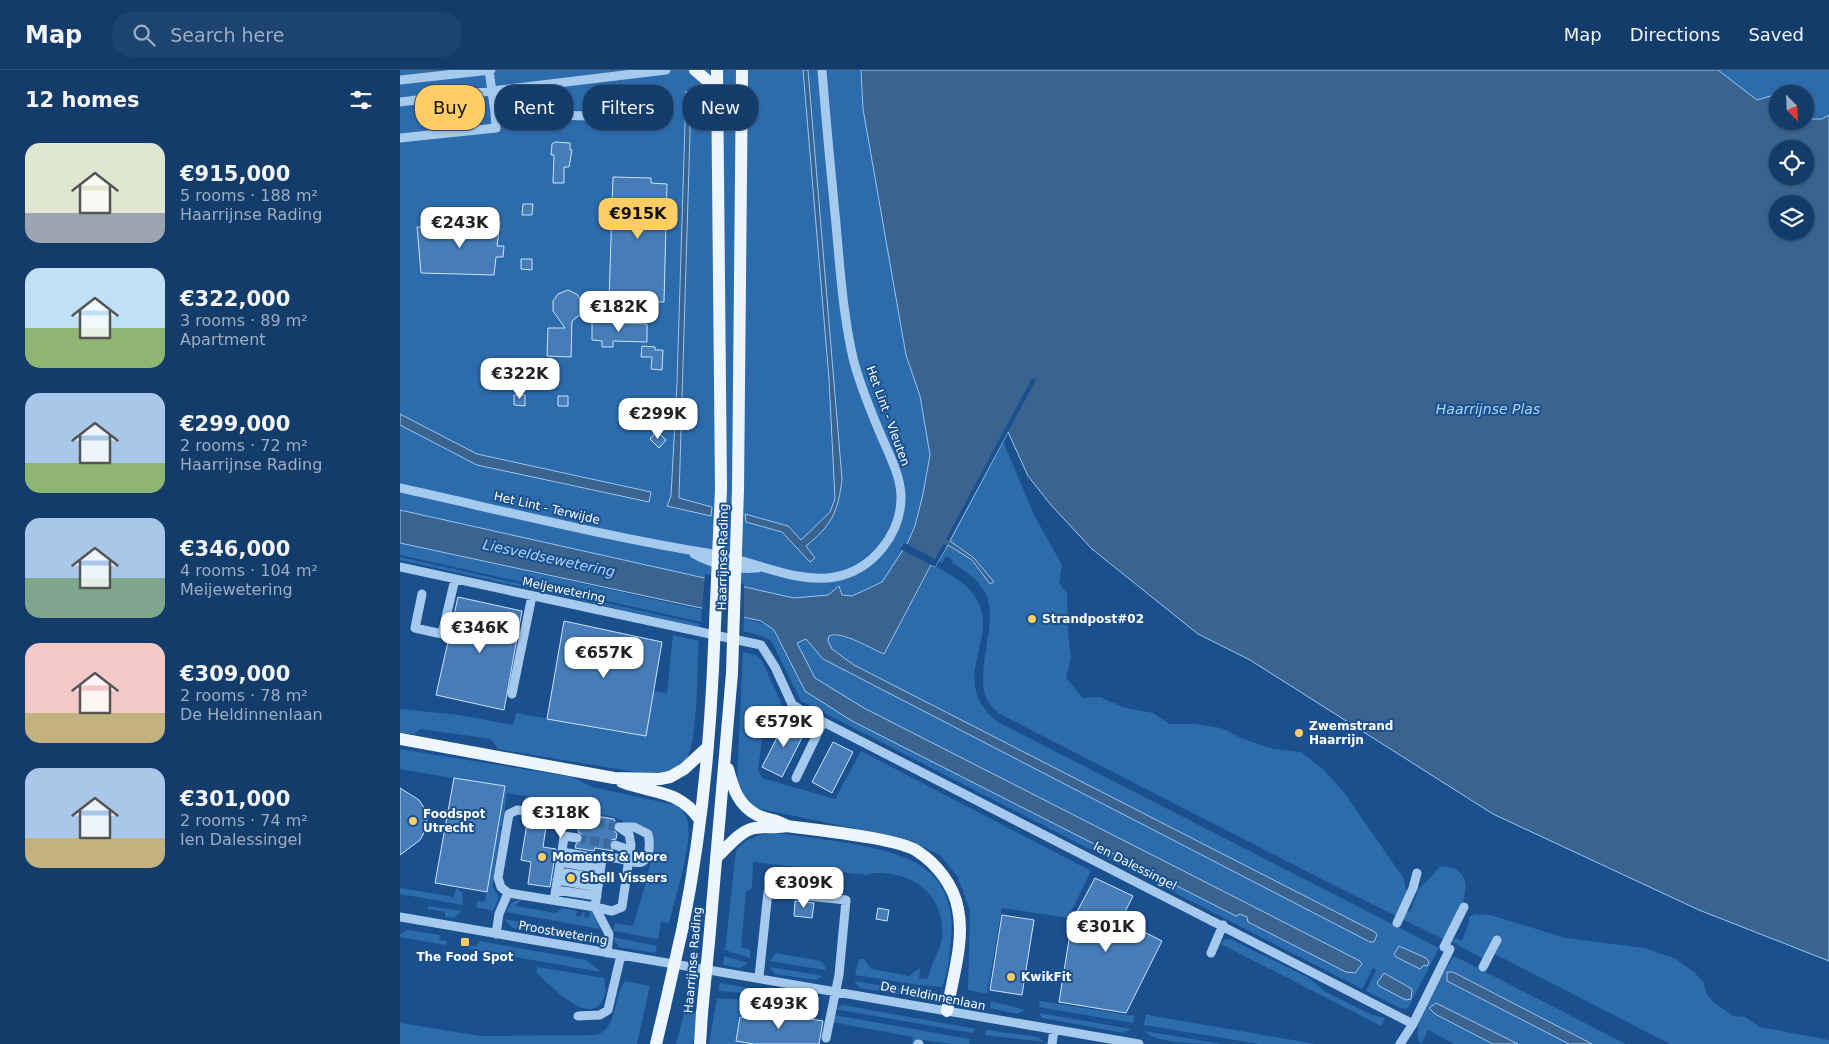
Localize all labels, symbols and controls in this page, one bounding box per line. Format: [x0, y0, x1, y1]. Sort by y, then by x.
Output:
search box [112, 12, 462, 57]
text: Map [25, 21, 82, 49]
icon: search [130, 21, 158, 49]
text: Search here [170, 24, 284, 46]
text: Map [1564, 24, 1602, 45]
text: Directions [1630, 24, 1720, 45]
text: Saved [1748, 24, 1804, 45]
chip: Buy [415, 85, 485, 130]
chip: Rent [495, 85, 573, 130]
chip: Filters [583, 85, 673, 130]
chip: New [683, 85, 758, 130]
north arrow [1769, 85, 1814, 130]
map controls [1769, 85, 1814, 240]
icon: filters [347, 86, 375, 114]
text: 12 homes [25, 88, 140, 112]
button: locate [1769, 140, 1814, 185]
text: €915,000 [180, 162, 290, 186]
icon: home [65, 163, 125, 223]
text: 5 rooms · 188 m² [180, 186, 318, 205]
button: layers [1769, 195, 1814, 240]
pin: €915K [603, 198, 673, 240]
text: €915K [610, 204, 666, 223]
text: Haarrijnse Rading [180, 205, 322, 224]
pin: €243K [425, 206, 495, 249]
text: €243K [432, 213, 488, 232]
text: €322,000 [180, 287, 290, 311]
icon: home [65, 288, 125, 348]
pin: €182K [584, 290, 654, 333]
text: €182K [591, 297, 647, 316]
text: 3 rooms · 89 m² [180, 311, 308, 330]
text: Apartment [180, 330, 266, 349]
pin: €322K [485, 358, 555, 400]
text: €322K [492, 364, 548, 383]
street label: Het Lint - Vleuten [863, 364, 913, 468]
pin: €299K [623, 398, 693, 440]
water label: Haarrijnse Plas [1436, 401, 1540, 417]
text: €299K [630, 404, 686, 423]
text: €299,000 [180, 412, 290, 436]
icon: home [65, 413, 125, 473]
text: 2 rooms · 72 m² [180, 436, 308, 455]
text: Haarrijnse Rading [180, 455, 322, 474]
street label: Het Lint - Terwijde [493, 489, 601, 527]
street label: Haarrijnse Rading [715, 504, 731, 610]
water label: Liesveldsewetering [481, 536, 617, 580]
text: €346,000 [180, 537, 290, 561]
icon: home [65, 538, 125, 598]
text: 4 rooms · 104 m² [180, 561, 318, 580]
street label: Meijewetering [521, 574, 607, 606]
text: Meijewetering [180, 580, 293, 599]
pin: €346K [445, 612, 515, 654]
place label: Strandpost#02 [1042, 612, 1144, 626]
marker: Strandpost#02 [1026, 613, 1038, 625]
text: €346K [452, 618, 508, 637]
pin: €657K [569, 636, 639, 679]
text: €657K [576, 643, 632, 662]
text: €309,000 [180, 662, 290, 686]
icon: home [65, 663, 125, 723]
text: 2 rooms · 78 m² [180, 686, 308, 705]
text: De Heldinnenlaan [180, 705, 323, 724]
pin: €579K [749, 706, 819, 748]
text: €579K [756, 712, 812, 731]
place label: Zwemstrand Haarrijn [1309, 719, 1393, 747]
marker: Zwemstrand Haarrijn [1293, 727, 1305, 739]
text: €301,000 [180, 787, 290, 811]
icon: home [65, 788, 125, 848]
pin: €318K [526, 796, 596, 839]
text: €318K [533, 803, 589, 822]
place label: Foodspot Utrecht [423, 807, 486, 835]
text: 2 rooms · 74 m² [180, 811, 308, 830]
marker: Foodspot Utrecht [407, 815, 419, 827]
text: Ien Dalessingel [180, 830, 302, 849]
street label: Ien Dalessingel [1091, 839, 1179, 893]
place label: Moments & More [552, 850, 667, 864]
marker: Moments & More [536, 851, 548, 863]
pin: €309K [769, 866, 839, 909]
place label: Shell Vissers [581, 871, 667, 885]
marker: Shell Vissers [565, 872, 577, 884]
text: €309K [776, 873, 832, 892]
street label: Haarrijnse Rading [681, 906, 705, 1014]
pin: €301K [1071, 910, 1141, 953]
text: €301K [1078, 917, 1134, 936]
street label: Proostwetering [517, 918, 609, 948]
marker: The Food Spot [459, 936, 471, 948]
place label: The Food Spot [416, 950, 514, 964]
place label: KwikFit [1021, 970, 1072, 984]
marker: KwikFit [1005, 971, 1017, 983]
street label: De Heldinnenlaan [879, 979, 987, 1013]
pin: €493K [744, 988, 814, 1030]
text: €493K [751, 994, 807, 1013]

